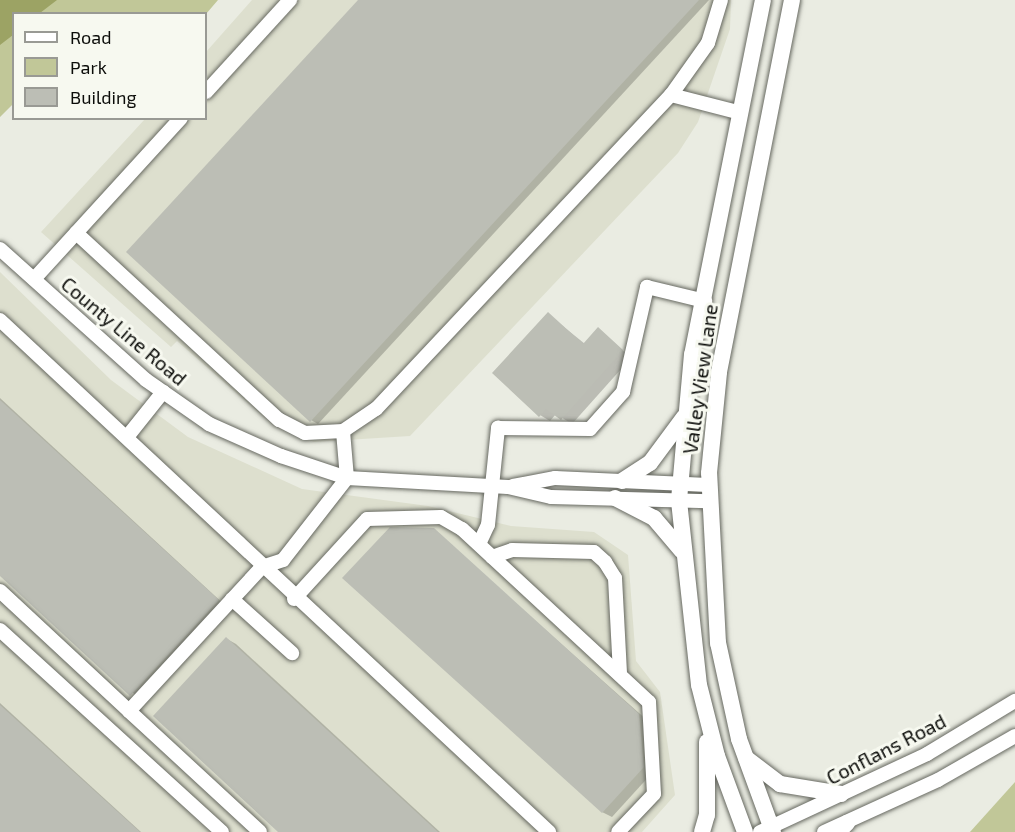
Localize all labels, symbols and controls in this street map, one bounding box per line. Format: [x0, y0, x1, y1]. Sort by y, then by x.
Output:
legend [12, 12, 207, 120]
text: Road [70, 26, 111, 48]
text: Park [70, 56, 107, 78]
text: Building [70, 86, 137, 108]
street label: County Line Road [56, 271, 192, 391]
street label: Valley View Lane [677, 302, 723, 456]
street label: Conflans Road [822, 709, 950, 789]

